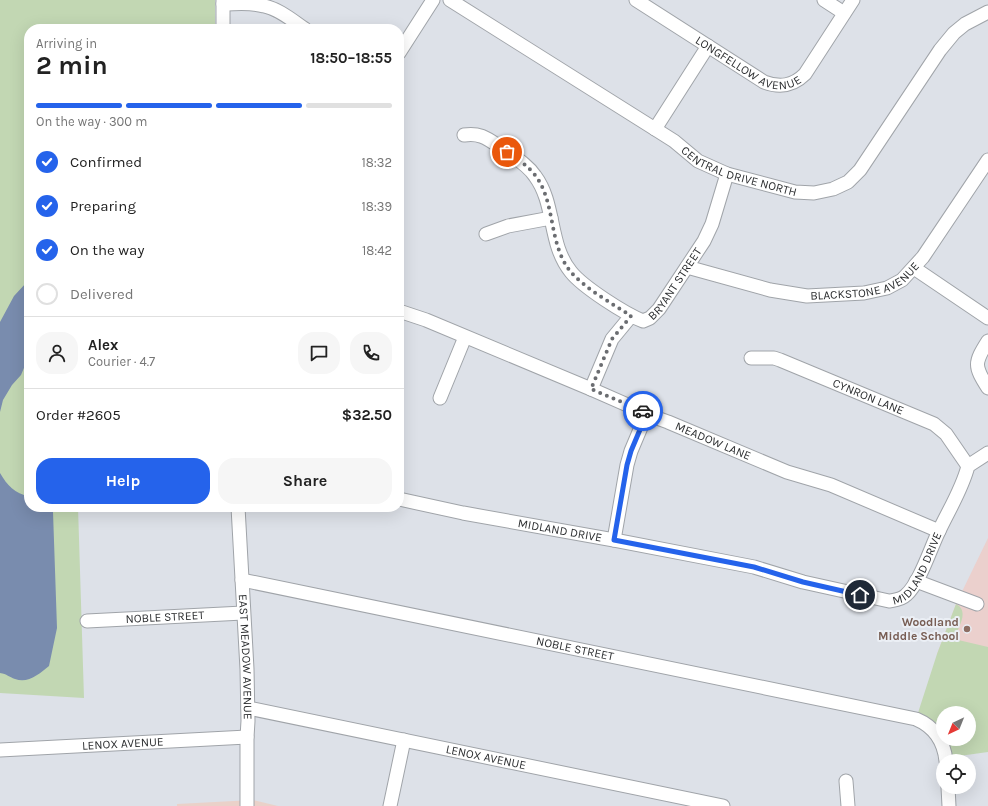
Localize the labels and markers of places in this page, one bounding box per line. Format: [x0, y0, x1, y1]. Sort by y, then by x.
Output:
pin [490, 135, 524, 169]
pin [843, 578, 877, 612]
place label: Woodland Middle School [878, 615, 959, 643]
marker: Woodland Middle School [962, 624, 972, 634]

